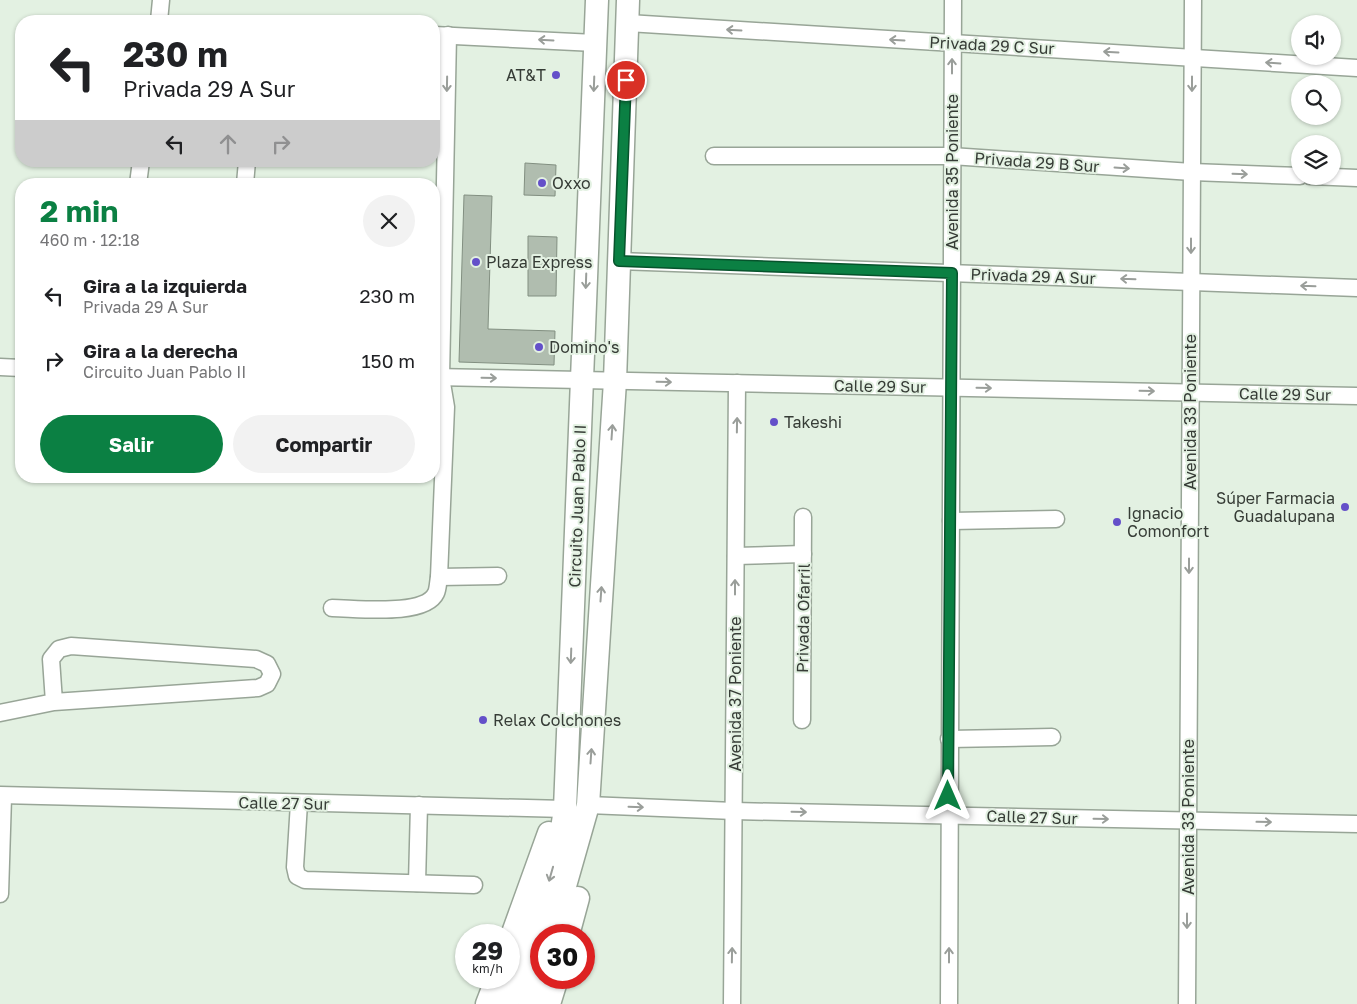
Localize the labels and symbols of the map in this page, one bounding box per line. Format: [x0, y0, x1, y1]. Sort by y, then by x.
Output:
one-way arrow [727, 25, 743, 34]
street label: Privada 29 C Sur [929, 32, 1055, 58]
one-way arrow [889, 35, 905, 44]
one-way arrow [539, 36, 555, 45]
one-way arrow [1104, 48, 1120, 57]
one-way arrow [947, 58, 957, 74]
one-way arrow [1266, 58, 1282, 67]
pin [605, 59, 647, 101]
place label: AT&T [506, 65, 546, 85]
marker: AT&T [550, 69, 562, 81]
one-way arrow [589, 75, 598, 91]
one-way arrow [1187, 75, 1197, 91]
one-way arrow [442, 76, 451, 92]
street label: Avenida 35 Poniente [942, 94, 962, 250]
street label: Privada 29 B Sur [974, 148, 1100, 176]
one-way arrow [1114, 163, 1130, 172]
one-way arrow [1232, 169, 1248, 179]
place label: Oxxo [552, 173, 591, 193]
marker: Oxxo [536, 177, 548, 189]
one-way arrow [1186, 238, 1196, 254]
place label: Plaza Express [486, 252, 593, 272]
marker: Plaza Express [470, 256, 482, 268]
street label: Privada 29 A Sur [970, 264, 1096, 288]
one-way arrow [581, 272, 591, 289]
one-way arrow [1121, 274, 1137, 284]
one-way arrow [1301, 281, 1317, 290]
street label: Avenida 33 Poniente [1180, 334, 1200, 490]
place label: Domino's [549, 337, 620, 357]
marker: Domino's [533, 341, 545, 353]
one-way arrow [481, 373, 497, 383]
street label: Calle 29 Sur [834, 375, 926, 397]
one-way arrow [656, 377, 672, 386]
one-way arrow [976, 383, 992, 393]
street label: Calle 29 Sur [1239, 383, 1331, 405]
one-way arrow [1138, 386, 1154, 396]
place label: Takeshi [784, 412, 842, 432]
marker: Takeshi [768, 416, 780, 428]
one-way arrow [732, 417, 742, 434]
street label: Circuito Juan Pablo II [564, 424, 590, 588]
one-way arrow [607, 424, 617, 440]
place label: Súper Farmacia Guadalupana [1216, 488, 1335, 526]
marker: Súper Farmacia Guadalupana [1339, 501, 1351, 513]
place label: Ignacio Comonfort [1127, 503, 1209, 541]
marker: Ignacio Comonfort [1111, 516, 1123, 528]
one-way arrow [1184, 558, 1194, 574]
street label: Privada Ofarril [792, 563, 814, 673]
one-way arrow [731, 580, 740, 596]
one-way arrow [597, 587, 606, 603]
street label: Avenida 37 Poniente [725, 616, 745, 772]
one-way arrow [567, 648, 576, 664]
place label: Relax Colchones [493, 710, 621, 730]
marker: Relax Colchones [477, 714, 489, 726]
street label: Avenida 33 Poniente [1178, 739, 1198, 895]
one-way arrow [586, 749, 596, 765]
position arrow [921, 769, 973, 821]
street label: Calle 27 Sur [238, 792, 330, 814]
one-way arrow [628, 802, 644, 812]
street label: Calle 27 Sur [986, 805, 1078, 829]
one-way arrow [790, 807, 807, 817]
one-way arrow [1093, 814, 1109, 824]
one-way arrow [1256, 817, 1272, 827]
one-way arrow [546, 865, 555, 881]
one-way arrow [1182, 912, 1192, 929]
speed limit sign: 30 [530, 924, 595, 989]
one-way arrow [727, 948, 737, 964]
one-way arrow [944, 948, 954, 964]

